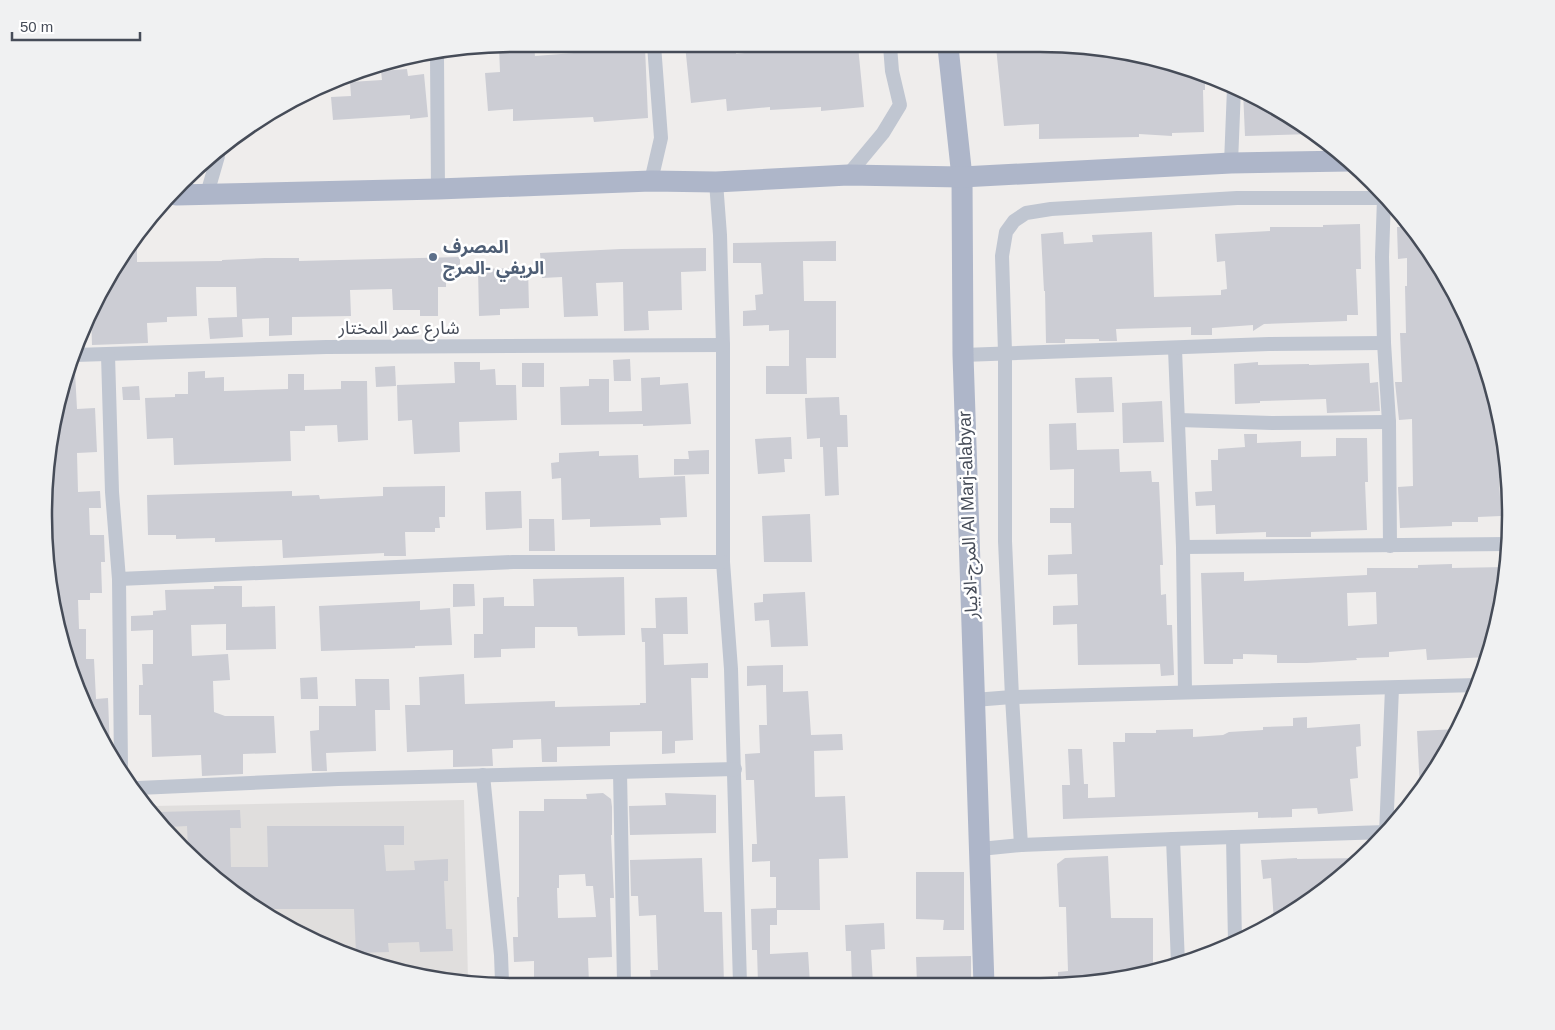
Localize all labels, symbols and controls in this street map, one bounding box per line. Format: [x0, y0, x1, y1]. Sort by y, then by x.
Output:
scale bar [12, 10, 140, 42]
text: 50 m [20, 18, 53, 35]
place label: المصرف الريفي -المرج [443, 237, 544, 282]
marker: المصرف الريفي -المرج [427, 251, 439, 263]
street label: شارع عمر المختار [337, 318, 460, 342]
street label: المرج-الابيار Al Marj-alabyar [954, 411, 985, 620]

